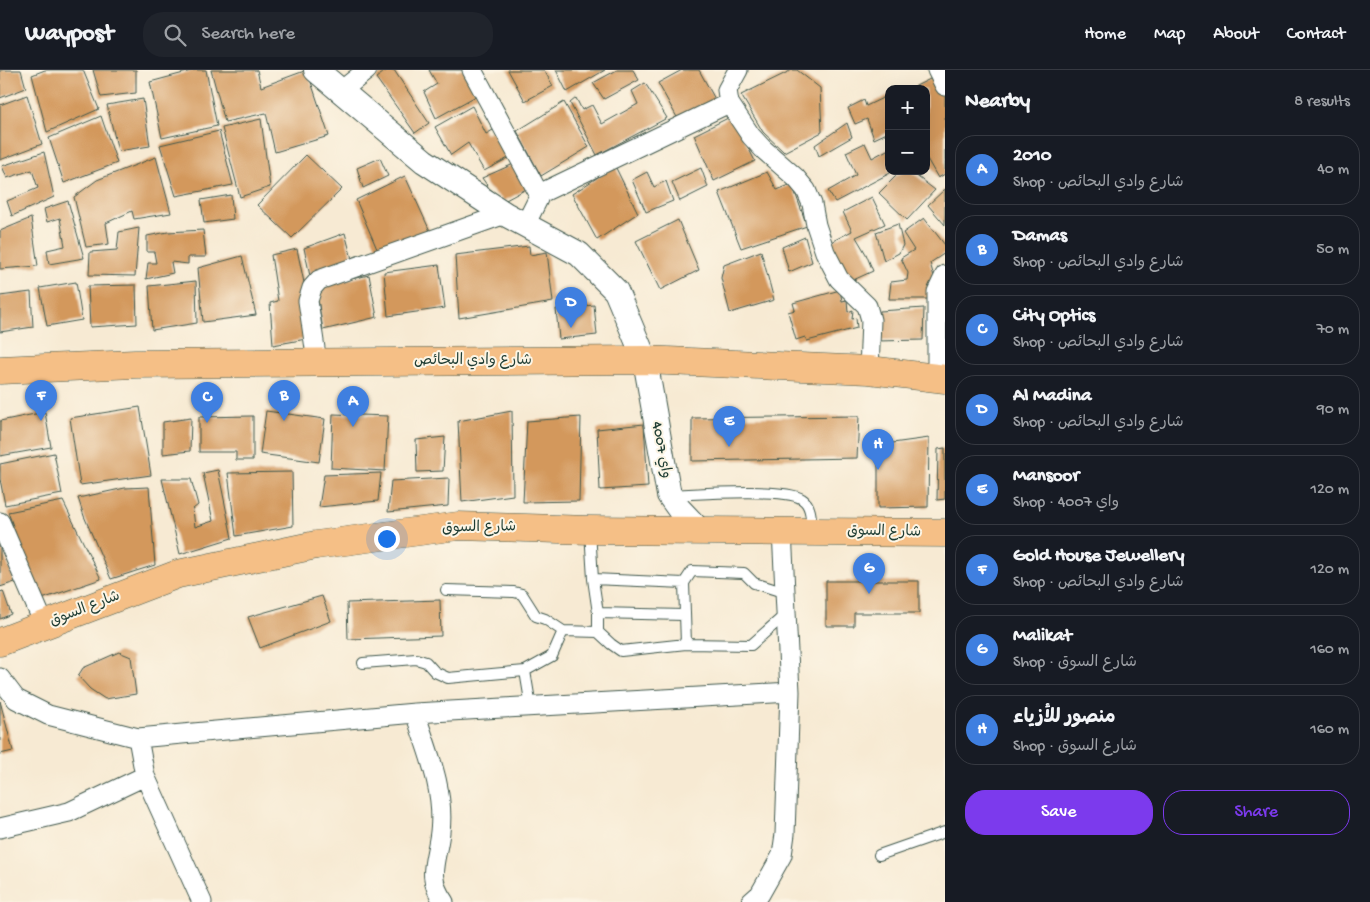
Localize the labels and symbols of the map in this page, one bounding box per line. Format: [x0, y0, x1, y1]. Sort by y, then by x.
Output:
pin: D [555, 287, 587, 328]
street label: شارع وادي البحائص [414, 352, 532, 370]
pin: F [25, 380, 57, 421]
pin: B [268, 380, 300, 421]
pin: C [191, 382, 223, 423]
pin: A [337, 386, 369, 427]
pin: E [713, 406, 745, 447]
street label: واي 4007 [647, 420, 675, 480]
pin: H [862, 429, 894, 470]
street label: شارع السوق [442, 518, 516, 538]
street label: شارع السوق [847, 522, 921, 542]
your location [374, 526, 400, 552]
pin: G [853, 553, 885, 594]
street label: شارع السوق [47, 587, 123, 631]

